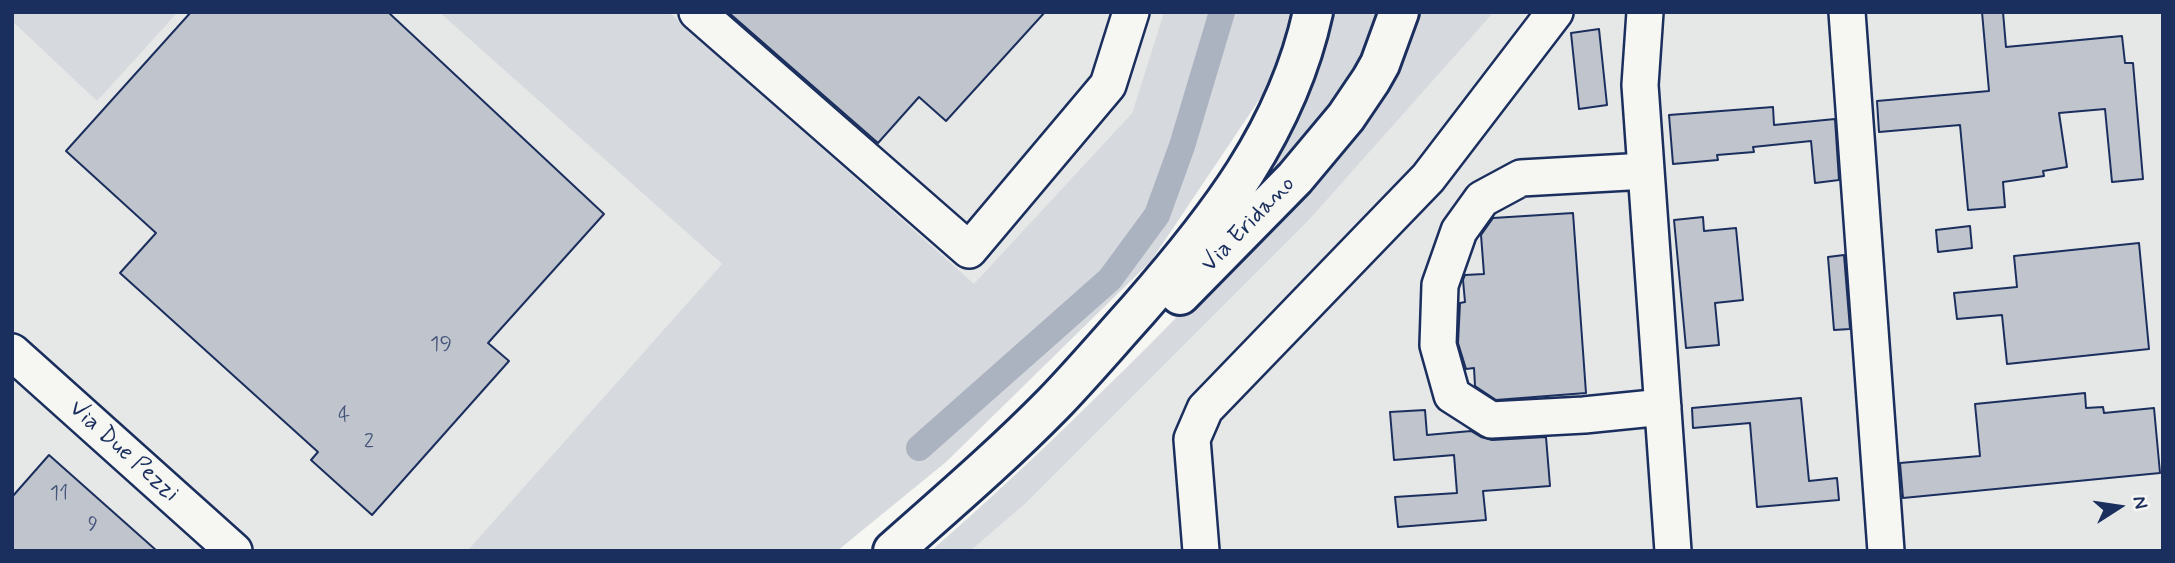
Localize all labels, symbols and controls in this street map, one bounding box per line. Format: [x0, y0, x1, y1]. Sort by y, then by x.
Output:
street label: Via Eridano [1196, 171, 1302, 279]
house number: 19 [430, 333, 452, 359]
street label: Via Due Pezzi [62, 395, 184, 509]
house number: 4 [338, 404, 350, 430]
house number: 2 [364, 430, 374, 456]
north arrow [2084, 472, 2154, 542]
house number: 11 [50, 482, 68, 508]
text: N [2126, 494, 2154, 511]
house number: 9 [88, 513, 98, 539]

